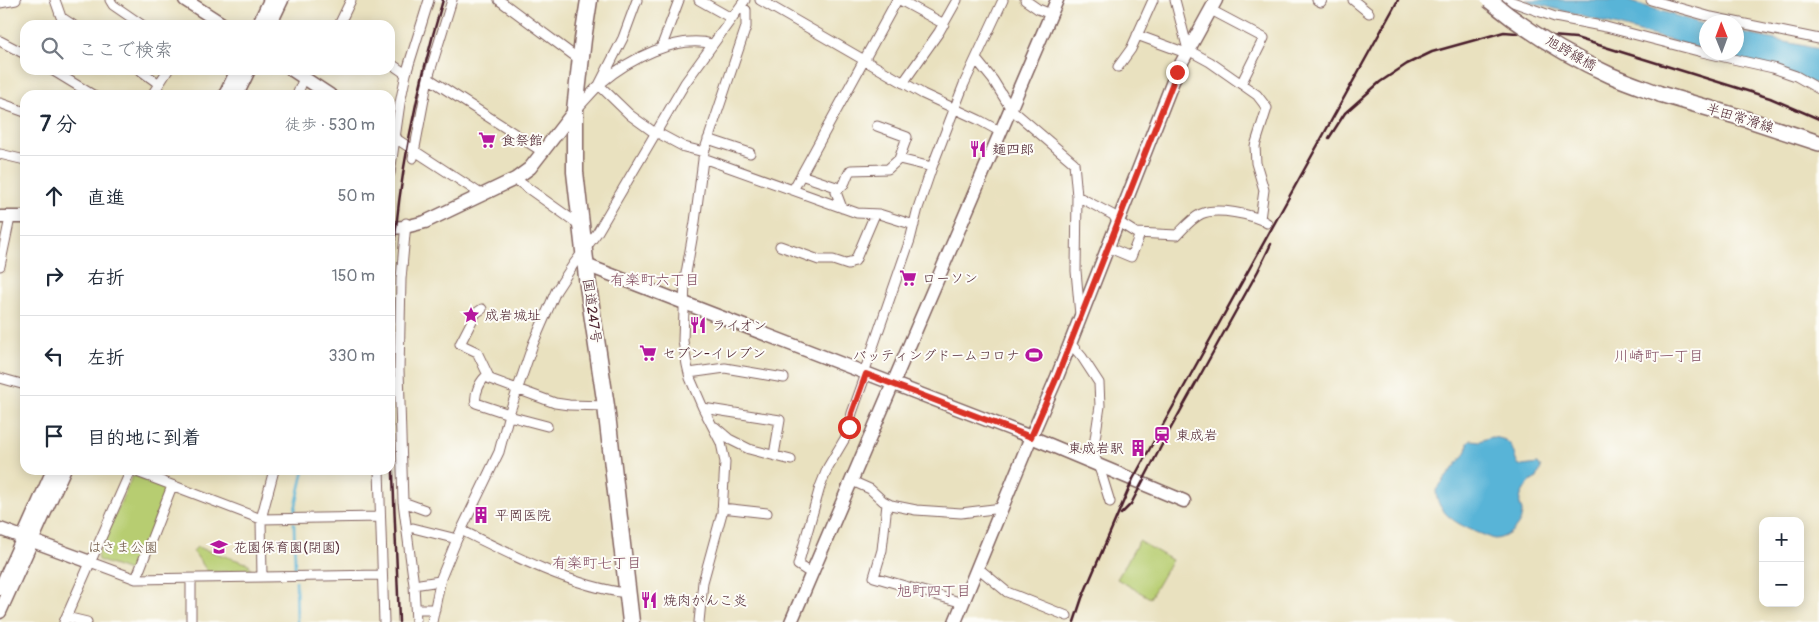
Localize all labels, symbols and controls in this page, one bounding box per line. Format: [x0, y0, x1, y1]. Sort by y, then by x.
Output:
north arrow [1699, 15, 1744, 60]
search box [20, 20, 395, 75]
street label: 旭跨線橋 [1543, 32, 1599, 74]
icon: search [38, 34, 66, 62]
text: ここで検索 [78, 38, 173, 62]
route end [1166, 61, 1189, 84]
street label: 半田常滑線 [1704, 100, 1776, 136]
text: 7 分 [40, 111, 77, 138]
text: 徒歩 · 530 m [285, 115, 375, 135]
supermarket icon: 食祭館 [477, 130, 497, 150]
place label: 食祭館 [501, 132, 543, 149]
restaurant icon: 麺四郎 [968, 139, 988, 159]
place label: 麺四郎 [992, 141, 1034, 158]
icon: ahead [40, 182, 68, 210]
text: 直進 [87, 186, 125, 210]
text: 50 m [338, 186, 375, 206]
icon: right [40, 262, 68, 290]
text: 右折 [87, 266, 125, 290]
text: 150 m [331, 266, 375, 286]
supermarket icon: ローソン [898, 268, 918, 288]
place label: ローソン [922, 270, 978, 287]
district label: 有楽町六丁目 [610, 271, 700, 290]
street label: 国道247号 [579, 277, 605, 345]
place icon: 成岩城址 [461, 305, 481, 325]
place label: 成岩城址 [485, 307, 541, 324]
restaurant icon: ライオン [688, 315, 708, 335]
place label: ライオン [712, 317, 767, 334]
icon: left [40, 342, 68, 370]
supermarket icon: セブン-イレブン [638, 343, 658, 363]
place label: セブン-イレブン [662, 345, 766, 362]
sports icon: バッティングドームコロナ [1024, 345, 1044, 365]
text: 左折 [87, 346, 125, 370]
text: 330 m [329, 346, 375, 366]
place label: バッティングドームコロナ [853, 347, 1020, 364]
district label: 川崎町一丁目 [1614, 347, 1704, 366]
route start [838, 416, 861, 439]
icon: arrive [40, 422, 68, 450]
station icon: 東成岩 [1152, 425, 1172, 445]
text: 目的地に到着 [87, 426, 201, 450]
place label: 東成岩 [1176, 427, 1218, 444]
building icon: 東成岩駅 [1128, 438, 1148, 458]
place label: 東成岩駅 [1068, 440, 1124, 457]
building icon: 平岡医院 [471, 505, 491, 525]
place label: 平岡医院 [495, 507, 551, 524]
map controls [1759, 517, 1804, 607]
button: + [1759, 517, 1804, 562]
school or university icon: 花園保育園(閉園) [209, 537, 229, 557]
park label: はさま公園 [88, 539, 158, 556]
place label: 花園保育園(閉園) [233, 539, 340, 556]
district label: 有楽町七丁目 [552, 554, 642, 573]
button: − [1759, 562, 1804, 607]
district label: 旭町四丁目 [896, 582, 972, 601]
restaurant icon: 焼肉がんこ炎 [639, 590, 659, 610]
place label: 焼肉がんこ炎 [663, 592, 747, 609]

